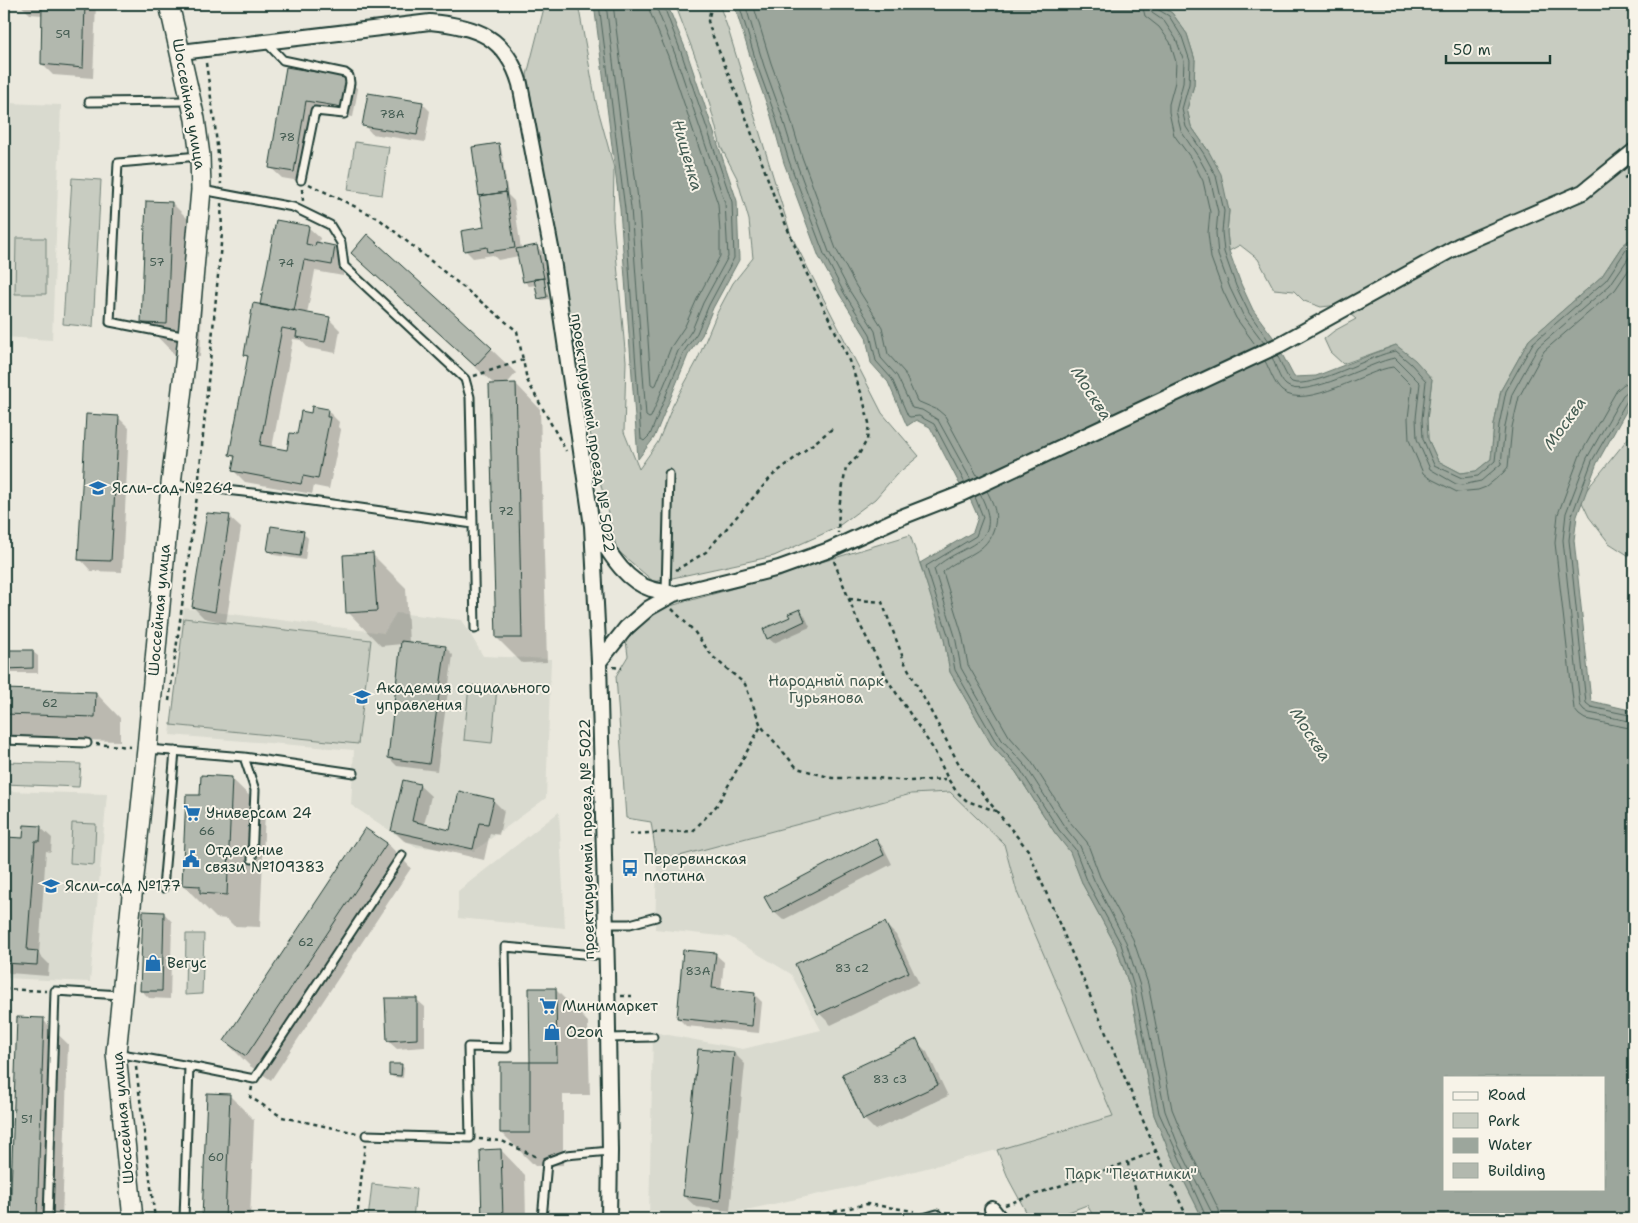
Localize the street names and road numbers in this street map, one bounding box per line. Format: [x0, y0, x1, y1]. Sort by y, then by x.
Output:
street label: Шоссейная улица [168, 37, 210, 172]
street label: проектируемый проезд № 5022 [566, 312, 620, 554]
street label: Шоссейная улица [143, 542, 175, 677]
street label: проектируемый проезд № 5022 [575, 718, 599, 960]
street label: Шоссейная улица [107, 1050, 139, 1185]

